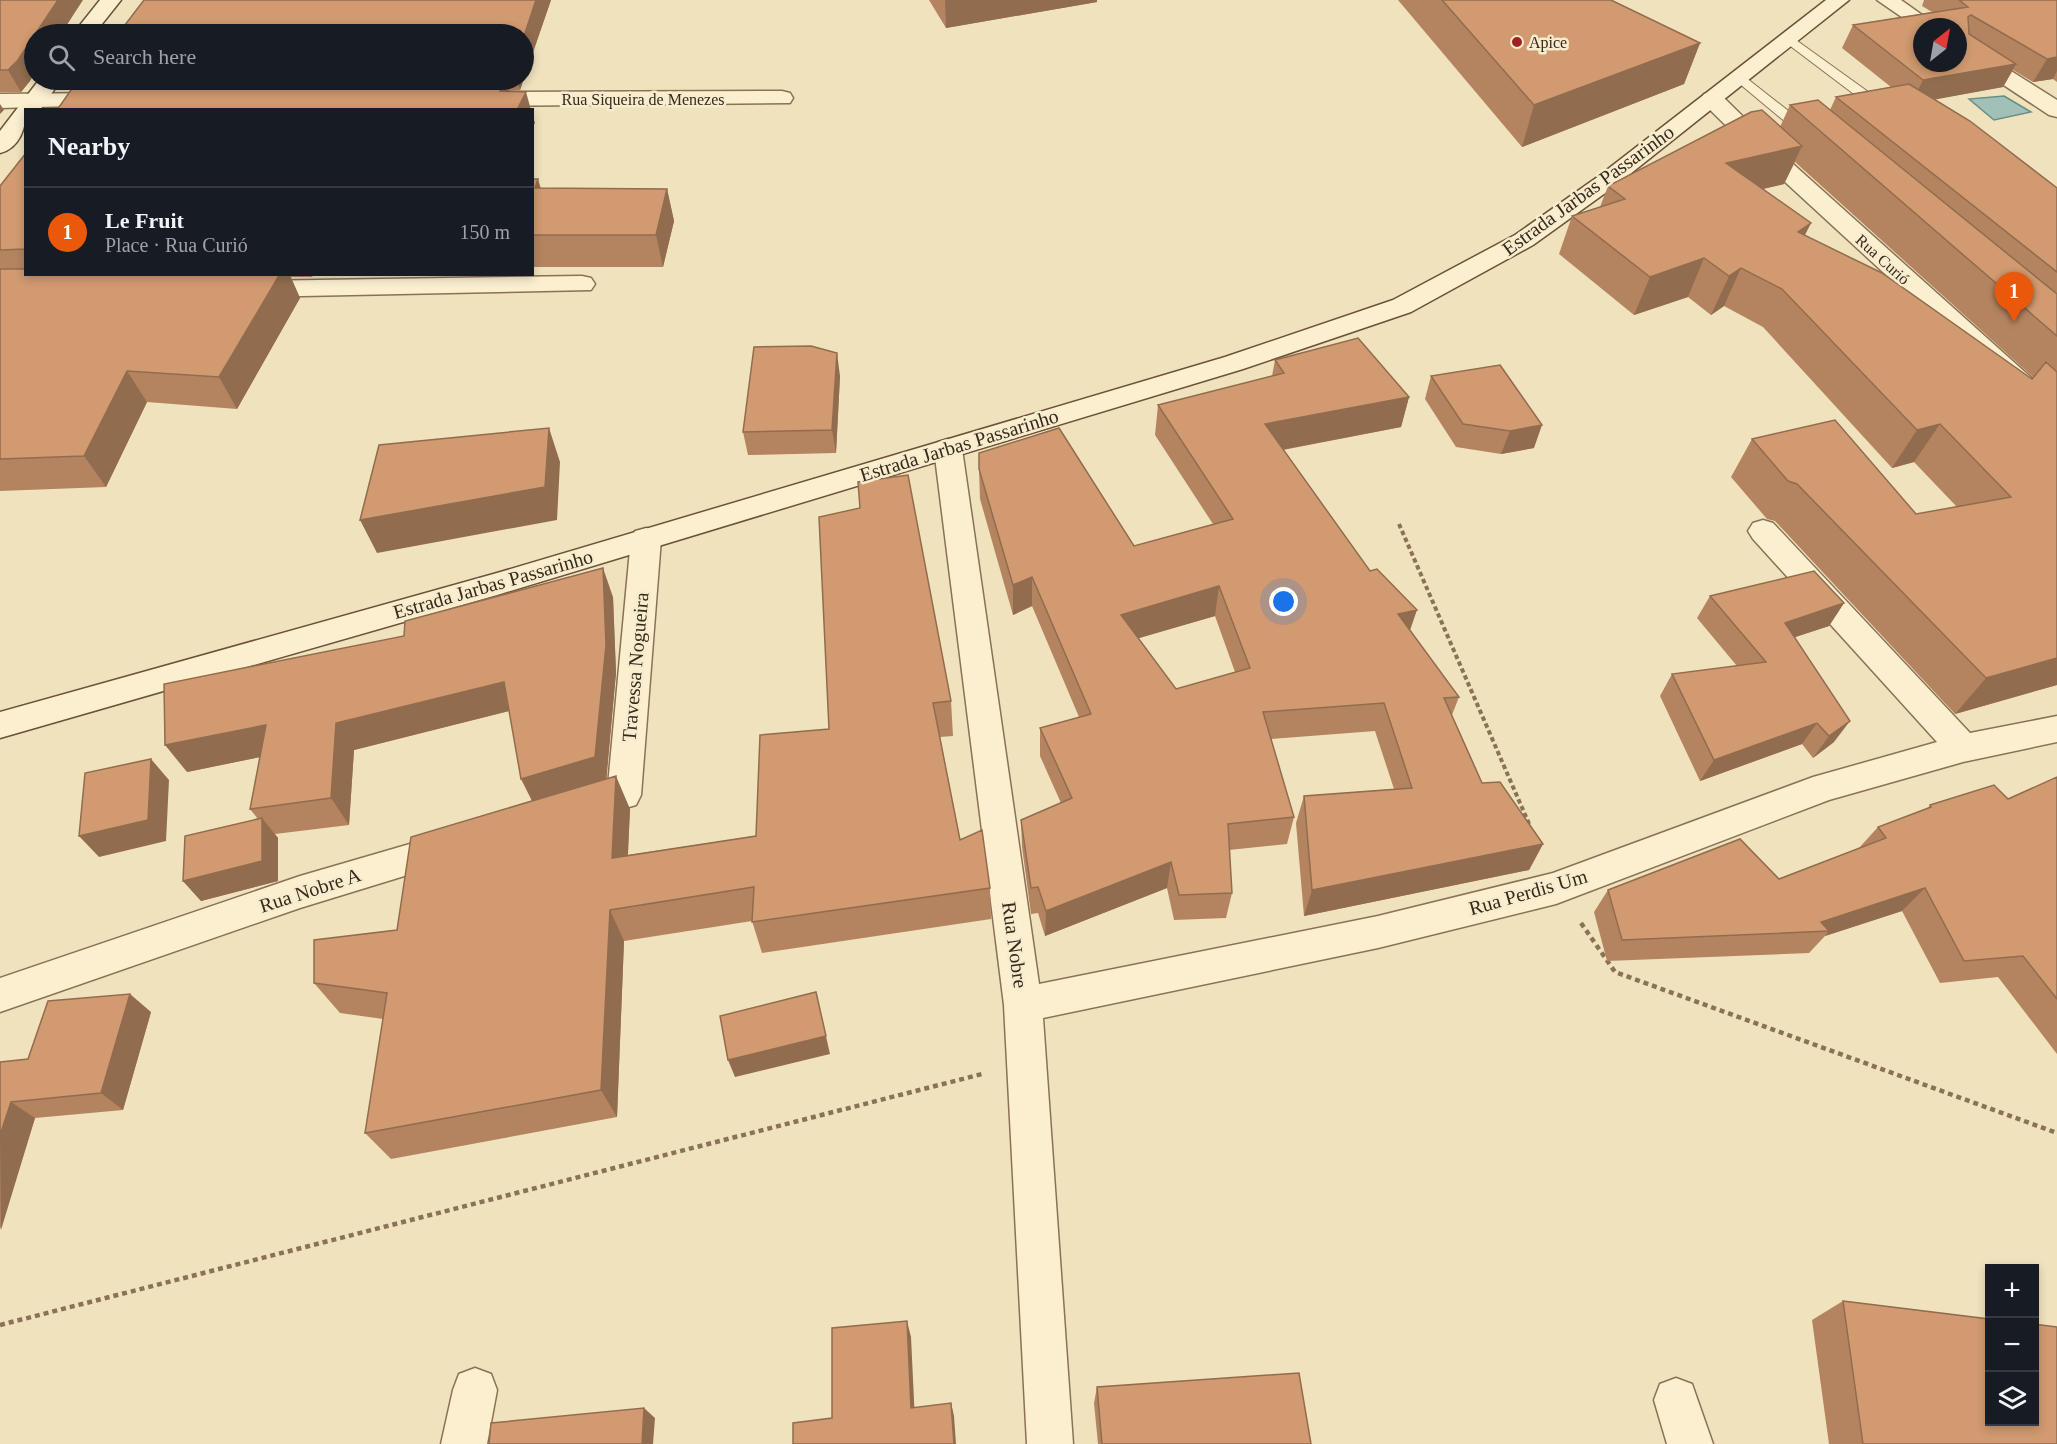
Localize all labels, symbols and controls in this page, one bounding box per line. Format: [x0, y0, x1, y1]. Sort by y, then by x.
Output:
north arrow [1913, 18, 1967, 72]
search box [24, 24, 534, 90]
place label: Apice [1529, 34, 1567, 52]
marker: Apice [1510, 35, 1524, 49]
icon: search [45, 41, 78, 74]
text: Search here [93, 44, 196, 69]
street label: Rua Siqueira de Menezes [561, 91, 725, 109]
street label: Estrada Jarbas Passarinho [1498, 120, 1678, 260]
text: Nearby [48, 132, 130, 161]
text: Le Fruit [105, 208, 184, 233]
text: 1 [63, 221, 73, 243]
text: 150 m [459, 221, 510, 243]
street label: Rua Curió [1852, 231, 1913, 288]
text: Place · Rua Curió [105, 234, 248, 256]
pin: 1 [1994, 272, 2034, 322]
street label: Estrada Jarbas Passarinho [857, 404, 1061, 486]
street label: Estrada Jarbas Passarinho [391, 545, 595, 623]
your location [1269, 587, 1298, 616]
street label: Travessa Nogueira [618, 591, 653, 743]
street label: Rua Nobre A [256, 863, 364, 917]
street label: Rua Perdis Um [1466, 864, 1590, 919]
street label: Rua Nobre [998, 900, 1032, 990]
map controls [1985, 1264, 2039, 1426]
button: + [1985, 1264, 2039, 1318]
button: − [1985, 1318, 2039, 1372]
button: layers [1985, 1372, 2039, 1426]

